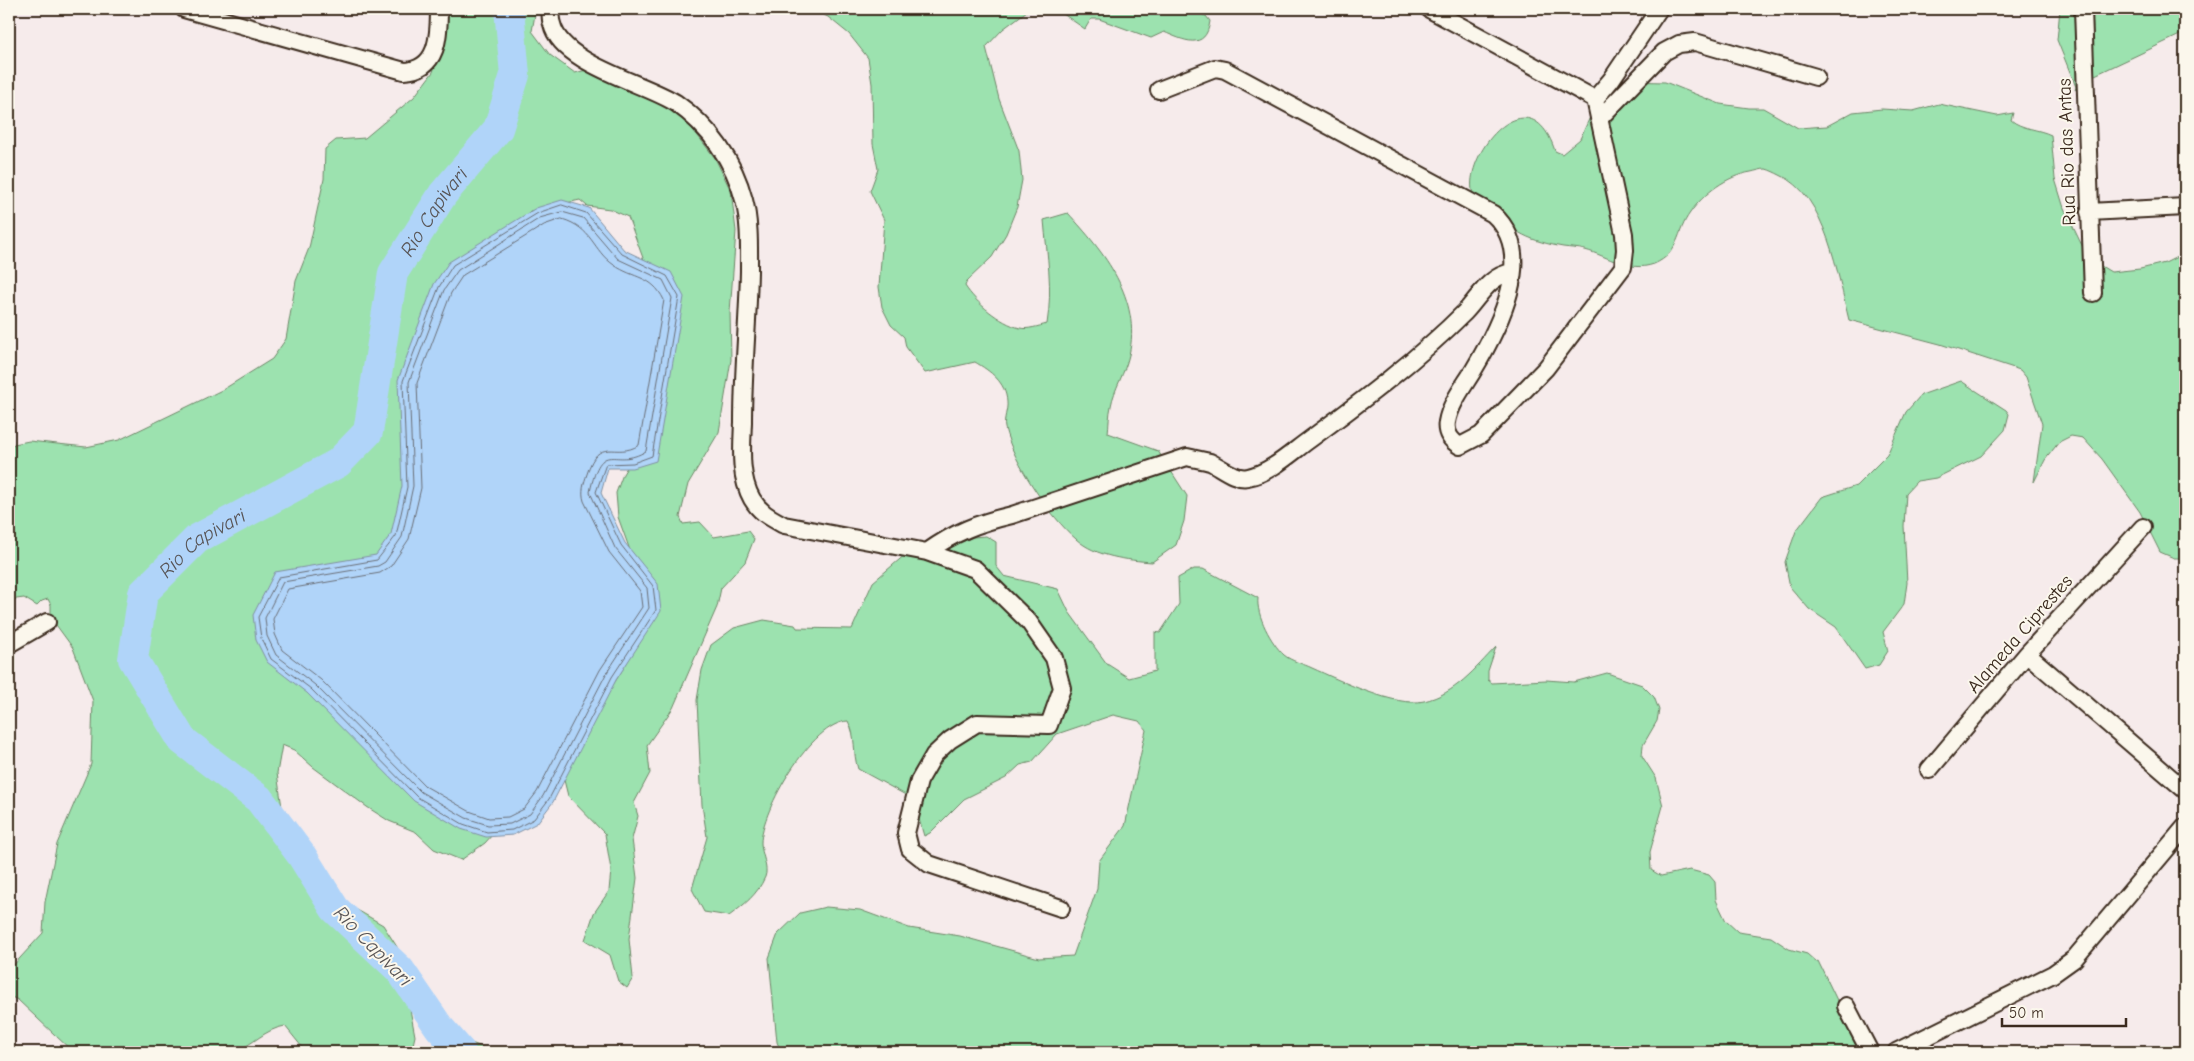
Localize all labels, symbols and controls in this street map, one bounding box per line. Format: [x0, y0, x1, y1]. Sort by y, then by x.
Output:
street label: Rua Rio das Antas [2053, 78, 2081, 226]
water label: Rio Capivari [395, 162, 472, 260]
water label: Rio Capivari [154, 503, 250, 582]
street label: Alameda Ciprestes [1963, 570, 2077, 698]
water label: Rio Capivari [329, 901, 417, 991]
scale bar [2002, 996, 2125, 1028]
text: 50 m [2009, 1004, 2044, 1022]

